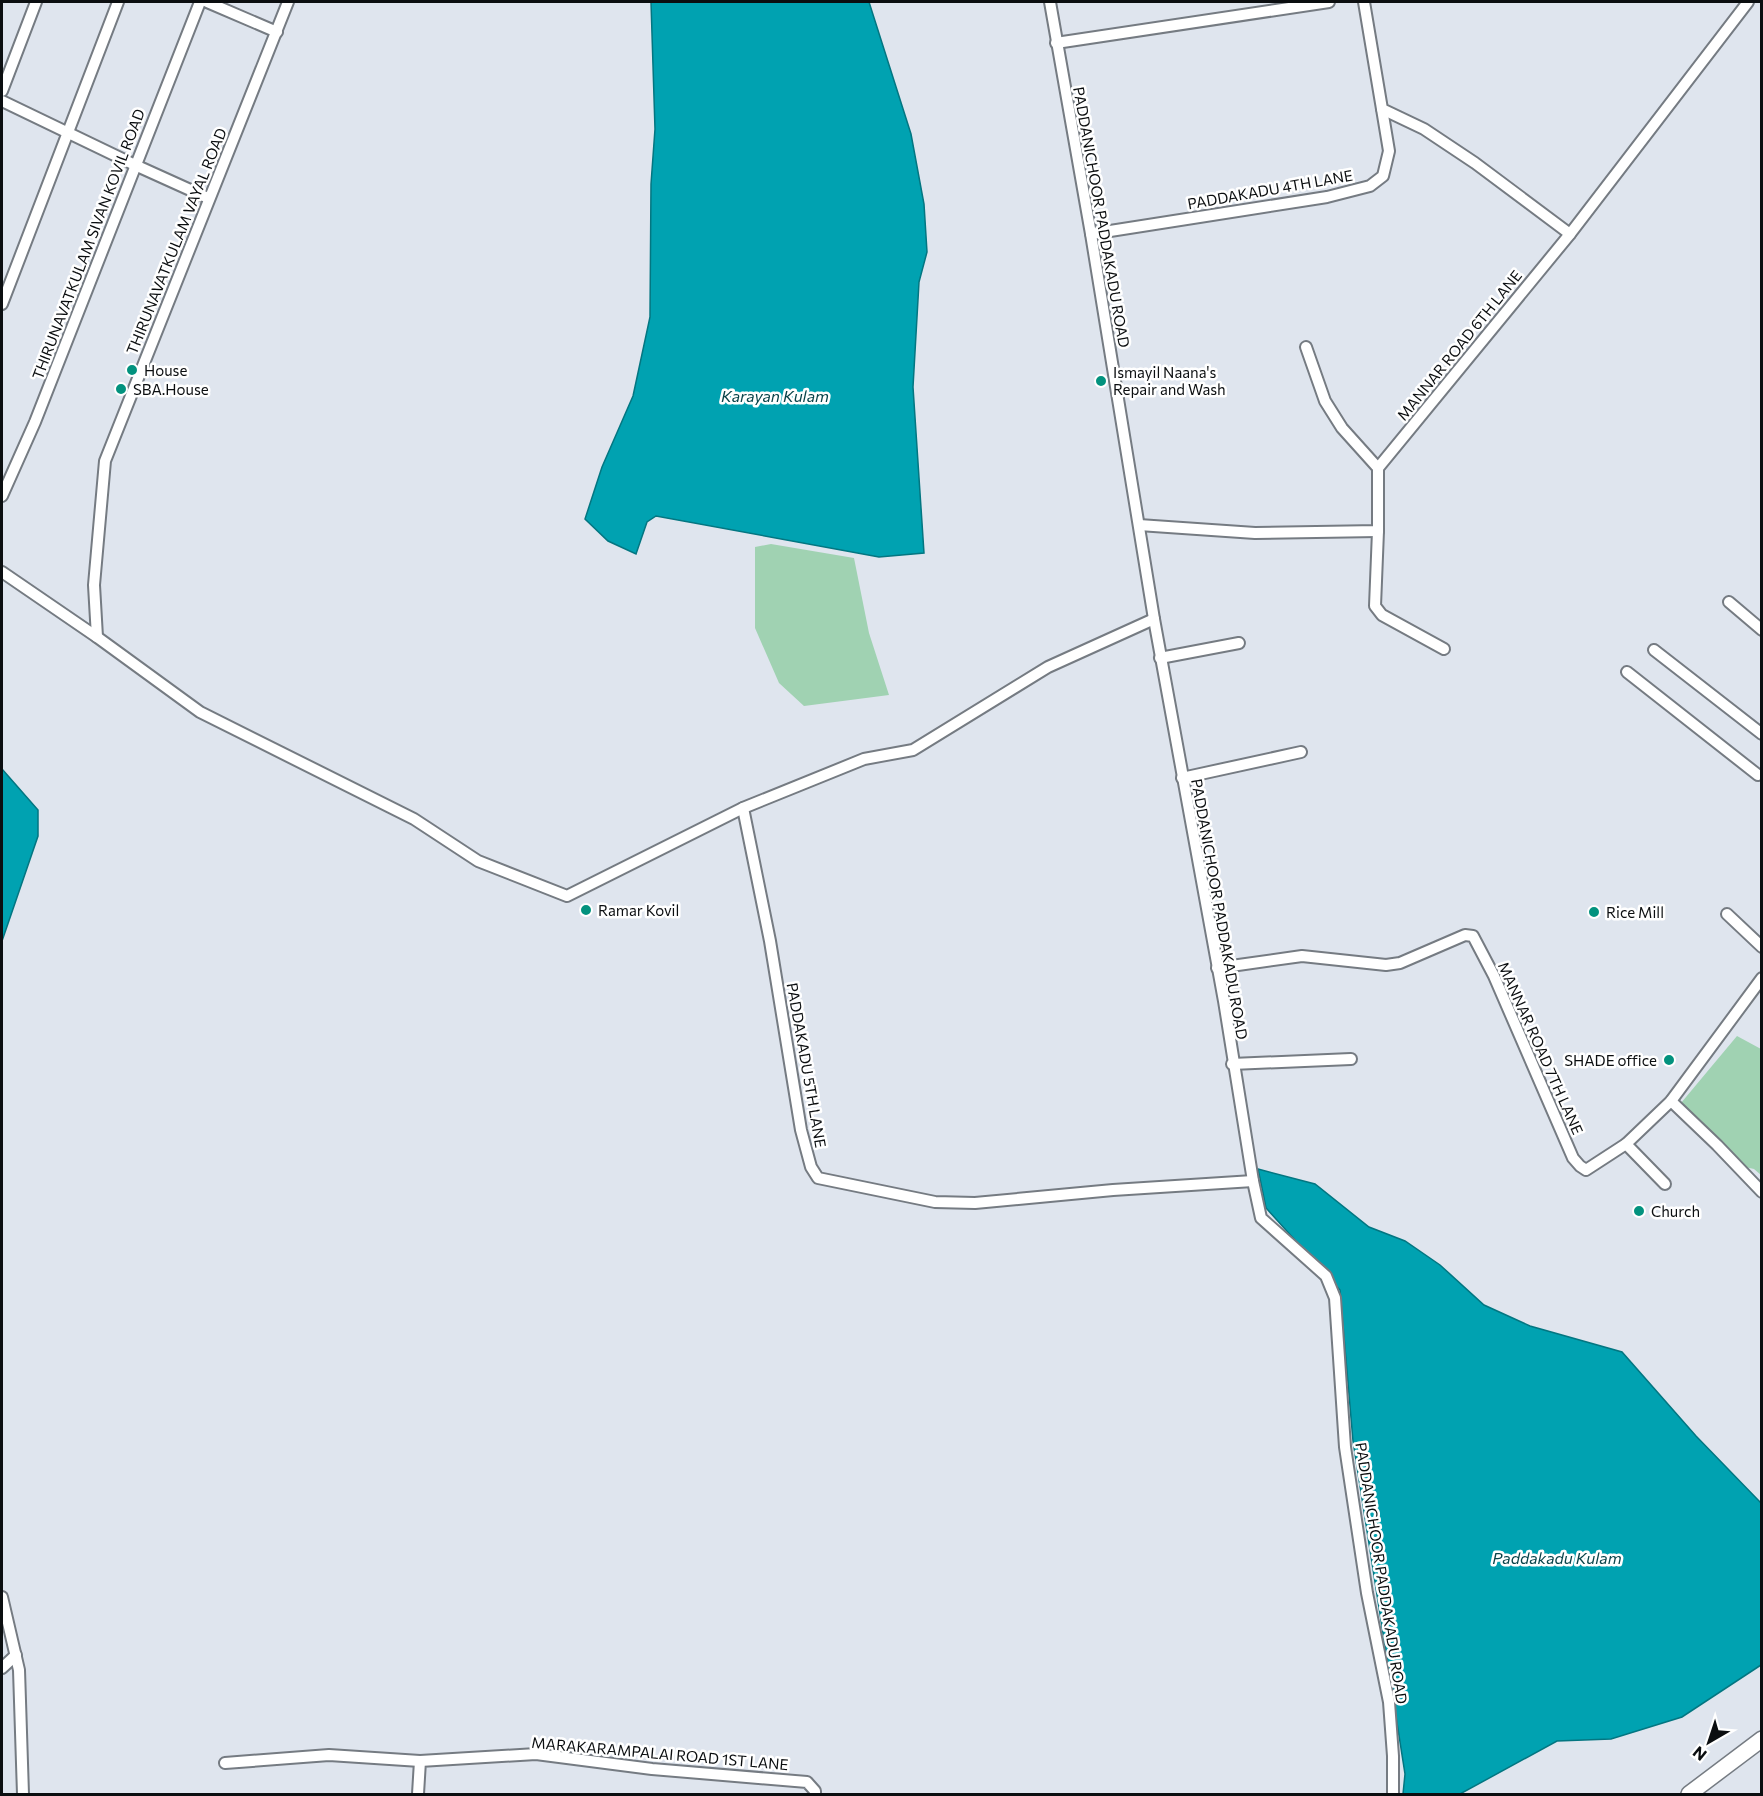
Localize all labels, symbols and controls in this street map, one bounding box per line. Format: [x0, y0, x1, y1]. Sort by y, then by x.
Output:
street label: PADDANICHOOR PADDAKADU ROAD [1070, 85, 1134, 349]
street label: THIRUNAVATKULAM SIVAN KOVIL ROAD [28, 106, 148, 382]
street label: THIRUNAVATKULAM VAYAL ROAD [122, 125, 230, 357]
street label: PADDAKADU 4TH LANE [1186, 166, 1354, 212]
street label: MANNAR ROAD 6TH LANE [1393, 266, 1525, 424]
place label: House [144, 361, 187, 379]
marker: House [125, 363, 139, 377]
place label: Ismayil Naana's Repair and Wash [1113, 363, 1226, 398]
marker: Ismayil Naana's Repair and Wash [1094, 374, 1108, 388]
place label: SBA.House [133, 380, 209, 398]
marker: SBA.House [114, 382, 128, 396]
water label: Karayan Kulam [721, 386, 829, 405]
street label: PADDANICHOOR PADDAKADU ROAD [1188, 777, 1252, 1041]
place label: Ramar Kovil [598, 901, 679, 919]
marker: Ramar Kovil [579, 903, 593, 917]
place label: Rice Mill [1606, 903, 1664, 921]
marker: Rice Mill [1587, 905, 1601, 919]
street label: MANNAR ROAD 7TH LANE [1495, 959, 1587, 1137]
street label: PADDAKADU 5TH LANE [784, 981, 830, 1149]
place label: SHADE office [1564, 1051, 1657, 1069]
marker: SHADE office [1662, 1053, 1676, 1067]
place label: Church [1651, 1202, 1700, 1220]
marker: Church [1632, 1204, 1646, 1218]
street label: PADDANICHOOR PADDAKADU ROAD [1352, 1441, 1412, 1705]
water label: Paddakadu Kulam [1492, 1548, 1622, 1567]
north arrow [1679, 1712, 1739, 1772]
street label: MARAKARAMPALAI ROAD 1ST LANE [531, 1733, 789, 1773]
text: N [1689, 1743, 1710, 1765]

